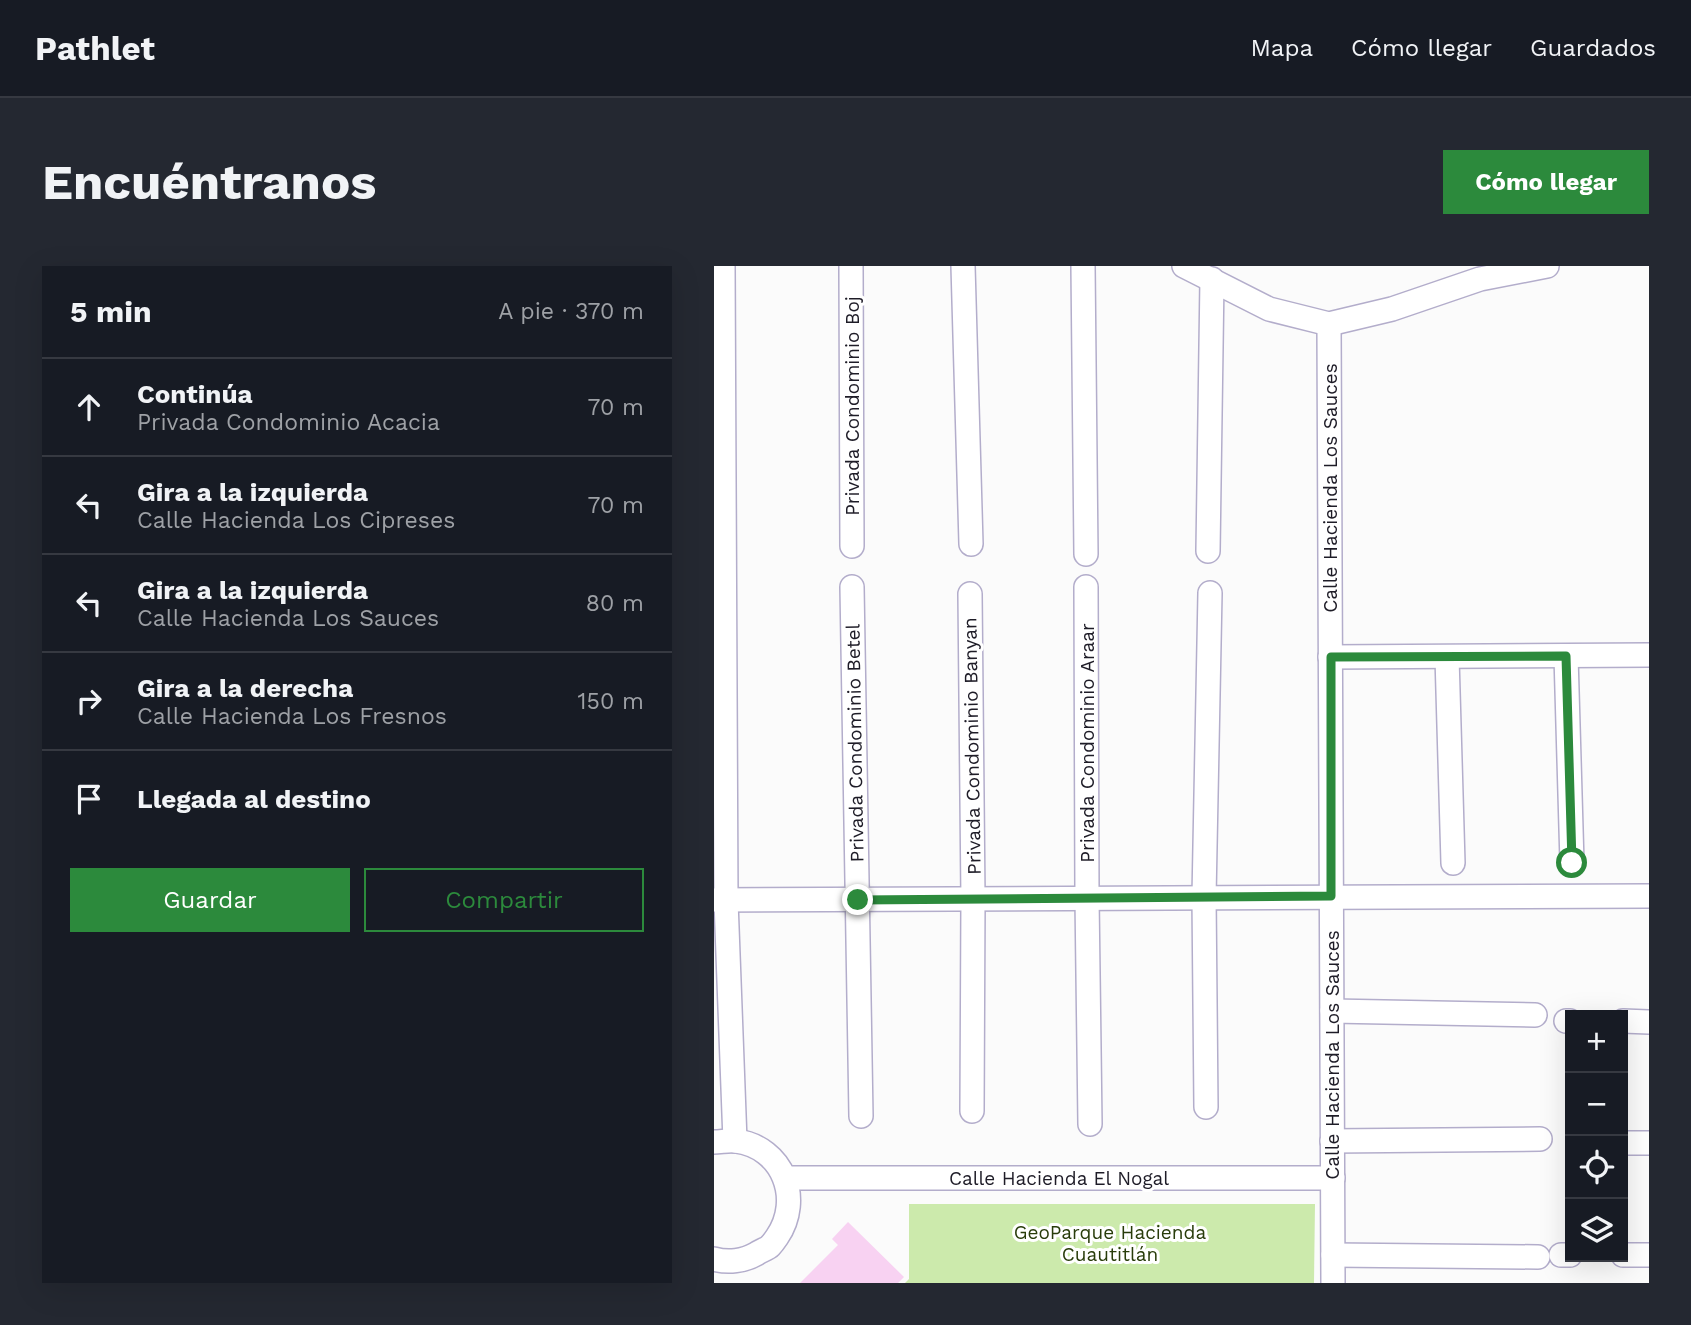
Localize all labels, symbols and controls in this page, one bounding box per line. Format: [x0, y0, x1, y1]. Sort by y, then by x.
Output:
text: Pathlet [35, 29, 155, 68]
text: Mapa [1251, 34, 1313, 62]
text: Cómo llegar [1351, 34, 1492, 62]
text: Guardados [1530, 34, 1656, 62]
button: Cómo llegar [1443, 150, 1649, 214]
text: Encuéntranos [42, 153, 376, 211]
text: 5 min [70, 294, 152, 329]
street label: Privada Condominio Boj [841, 296, 864, 516]
text: A pie · 370 m [498, 298, 644, 325]
street label: Calle Hacienda Los Sauces [1319, 363, 1342, 613]
text: Continúa [137, 379, 253, 409]
icon: ahead [70, 388, 108, 426]
text: 70 m [587, 394, 644, 421]
text: Privada Condominio Acacia [137, 409, 440, 436]
text: Gira a la izquierda [137, 477, 368, 507]
icon: left [70, 486, 108, 524]
text: 70 m [587, 492, 644, 519]
text: Calle Hacienda Los Cipreses [137, 507, 455, 534]
text: Gira a la izquierda [137, 575, 368, 605]
icon: left [70, 584, 108, 622]
text: 80 m [586, 590, 644, 617]
text: Calle Hacienda Los Sauces [137, 605, 439, 632]
street label: Privada Condominio Banyan [958, 617, 986, 875]
street label: Privada Condominio Betel [841, 623, 869, 863]
street label: Privada Condominio Araar [1076, 623, 1099, 863]
text: Gira a la derecha [137, 673, 353, 703]
icon: right [70, 682, 108, 720]
text: 150 m [578, 688, 644, 715]
text: Calle Hacienda Los Fresnos [137, 703, 447, 730]
icon: arrive [70, 780, 108, 818]
text: Llegada al destino [137, 784, 371, 814]
route start [1556, 847, 1587, 878]
button: Guardar [70, 868, 350, 932]
button: Compartir [364, 868, 644, 932]
route end [842, 884, 873, 915]
street label: Calle Hacienda Los Sauces [1321, 930, 1344, 1180]
map controls [1565, 1010, 1628, 1262]
button: + [1565, 1010, 1628, 1073]
button: − [1565, 1073, 1628, 1136]
button: locate [1565, 1136, 1628, 1199]
street label: Calle Hacienda El Nogal [949, 1167, 1169, 1190]
button: layers [1565, 1199, 1628, 1262]
park label: GeoParque Hacienda Cuautitlán [1014, 1221, 1206, 1266]

